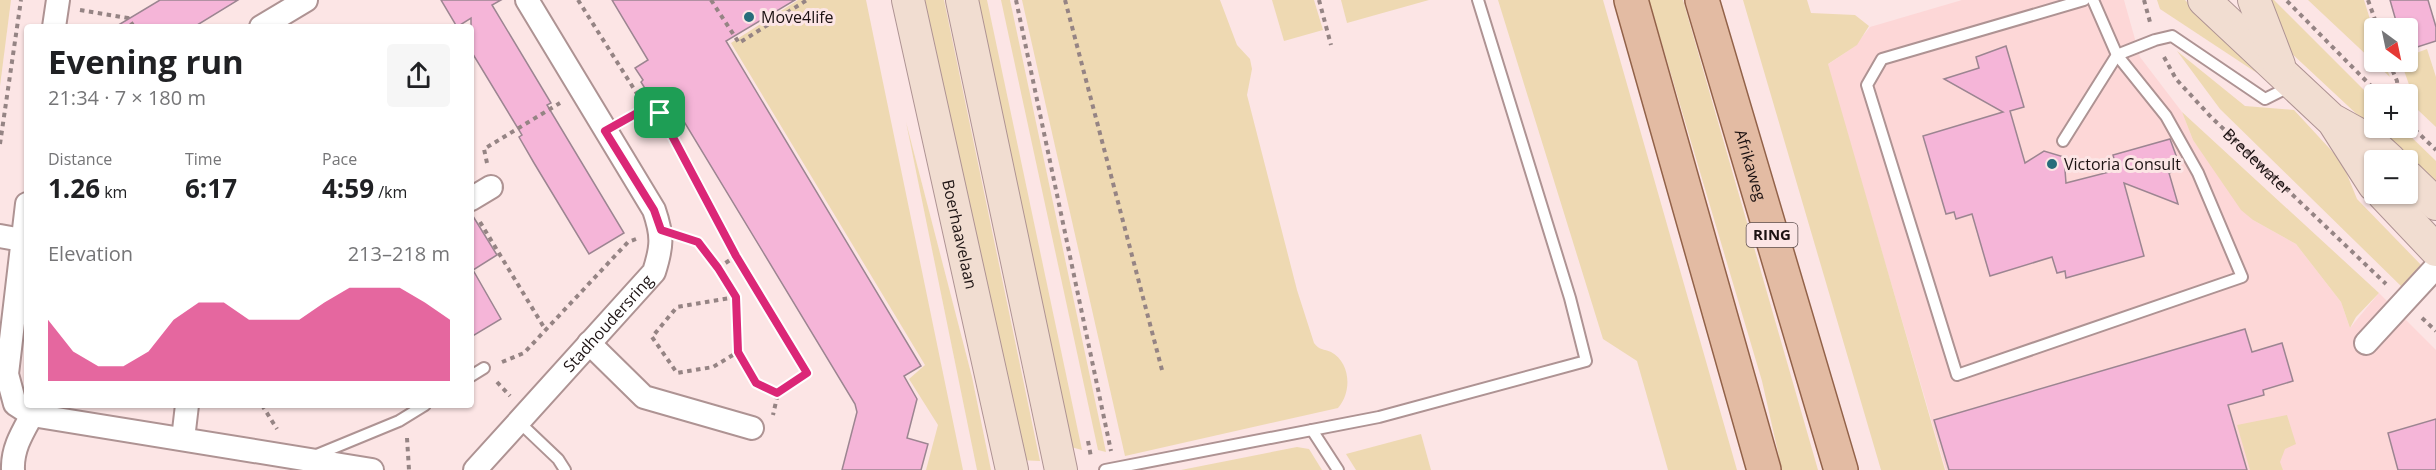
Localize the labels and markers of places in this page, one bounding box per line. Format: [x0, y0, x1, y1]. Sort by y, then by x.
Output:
place label: Move4life [761, 6, 834, 28]
marker: Move4life [742, 10, 756, 24]
pin [634, 87, 685, 138]
place label: Victoria Consult [2064, 153, 2181, 175]
marker: Victoria Consult [2045, 157, 2059, 171]

